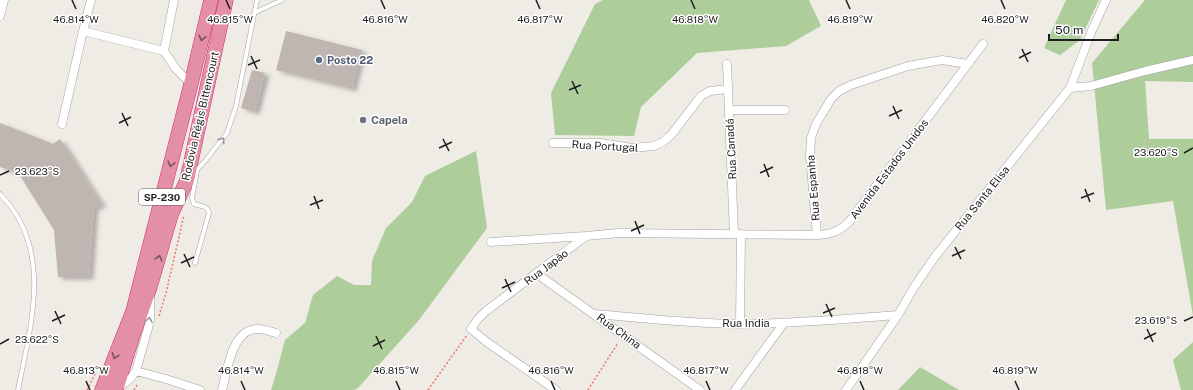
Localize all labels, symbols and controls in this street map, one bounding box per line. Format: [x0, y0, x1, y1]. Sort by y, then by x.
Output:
text: 46.814°W [53, 13, 99, 25]
text: 46.815°W [207, 13, 253, 25]
text: 46.816°W [362, 13, 408, 25]
text: 46.817°W [517, 13, 563, 25]
text: 46.818°W [672, 13, 718, 25]
text: 46.819°W [827, 13, 873, 25]
text: 46.820°W [981, 13, 1029, 25]
scale bar [1049, 16, 1118, 42]
text: 50 m [1055, 23, 1083, 37]
one-way arrow [198, 34, 207, 41]
street label: Rodovia Régis Bittencourt [179, 50, 221, 182]
place label: Posto 22 [327, 54, 373, 66]
marker: Posto 22 [314, 55, 324, 65]
place label: Capela [371, 114, 408, 126]
marker: Capela [358, 115, 368, 125]
street label: Avenida Estados Unidos [848, 116, 931, 221]
street label: Rua Canadá [723, 118, 739, 180]
one-way arrow [217, 137, 225, 144]
street label: Rua Portugal [572, 138, 638, 154]
text: 23.620°S [1134, 146, 1178, 158]
street label: Rua Espanha [804, 155, 822, 221]
one-way arrow [167, 161, 175, 167]
street label: Rua Santa Elisa [952, 163, 1012, 233]
text: 23.623°S [15, 165, 59, 177]
road number: SP-230 [139, 189, 185, 205]
street label: Rua Japão [522, 247, 570, 287]
one-way arrow [154, 255, 162, 261]
street label: Rua China [595, 311, 643, 351]
text: 23.619°S [1135, 314, 1177, 326]
one-way arrow [144, 317, 153, 323]
street label: Rua India [722, 317, 770, 329]
text: 23.622°S [15, 333, 59, 345]
one-way arrow [112, 352, 120, 359]
text: 46.813°W [63, 364, 109, 376]
text: 46.814°W [218, 364, 264, 376]
text: 46.815°W [373, 364, 419, 376]
text: 46.816°W [528, 364, 574, 376]
text: 46.817°W [683, 364, 729, 376]
text: 46.818°W [837, 364, 883, 376]
text: 46.819°W [992, 364, 1038, 376]

